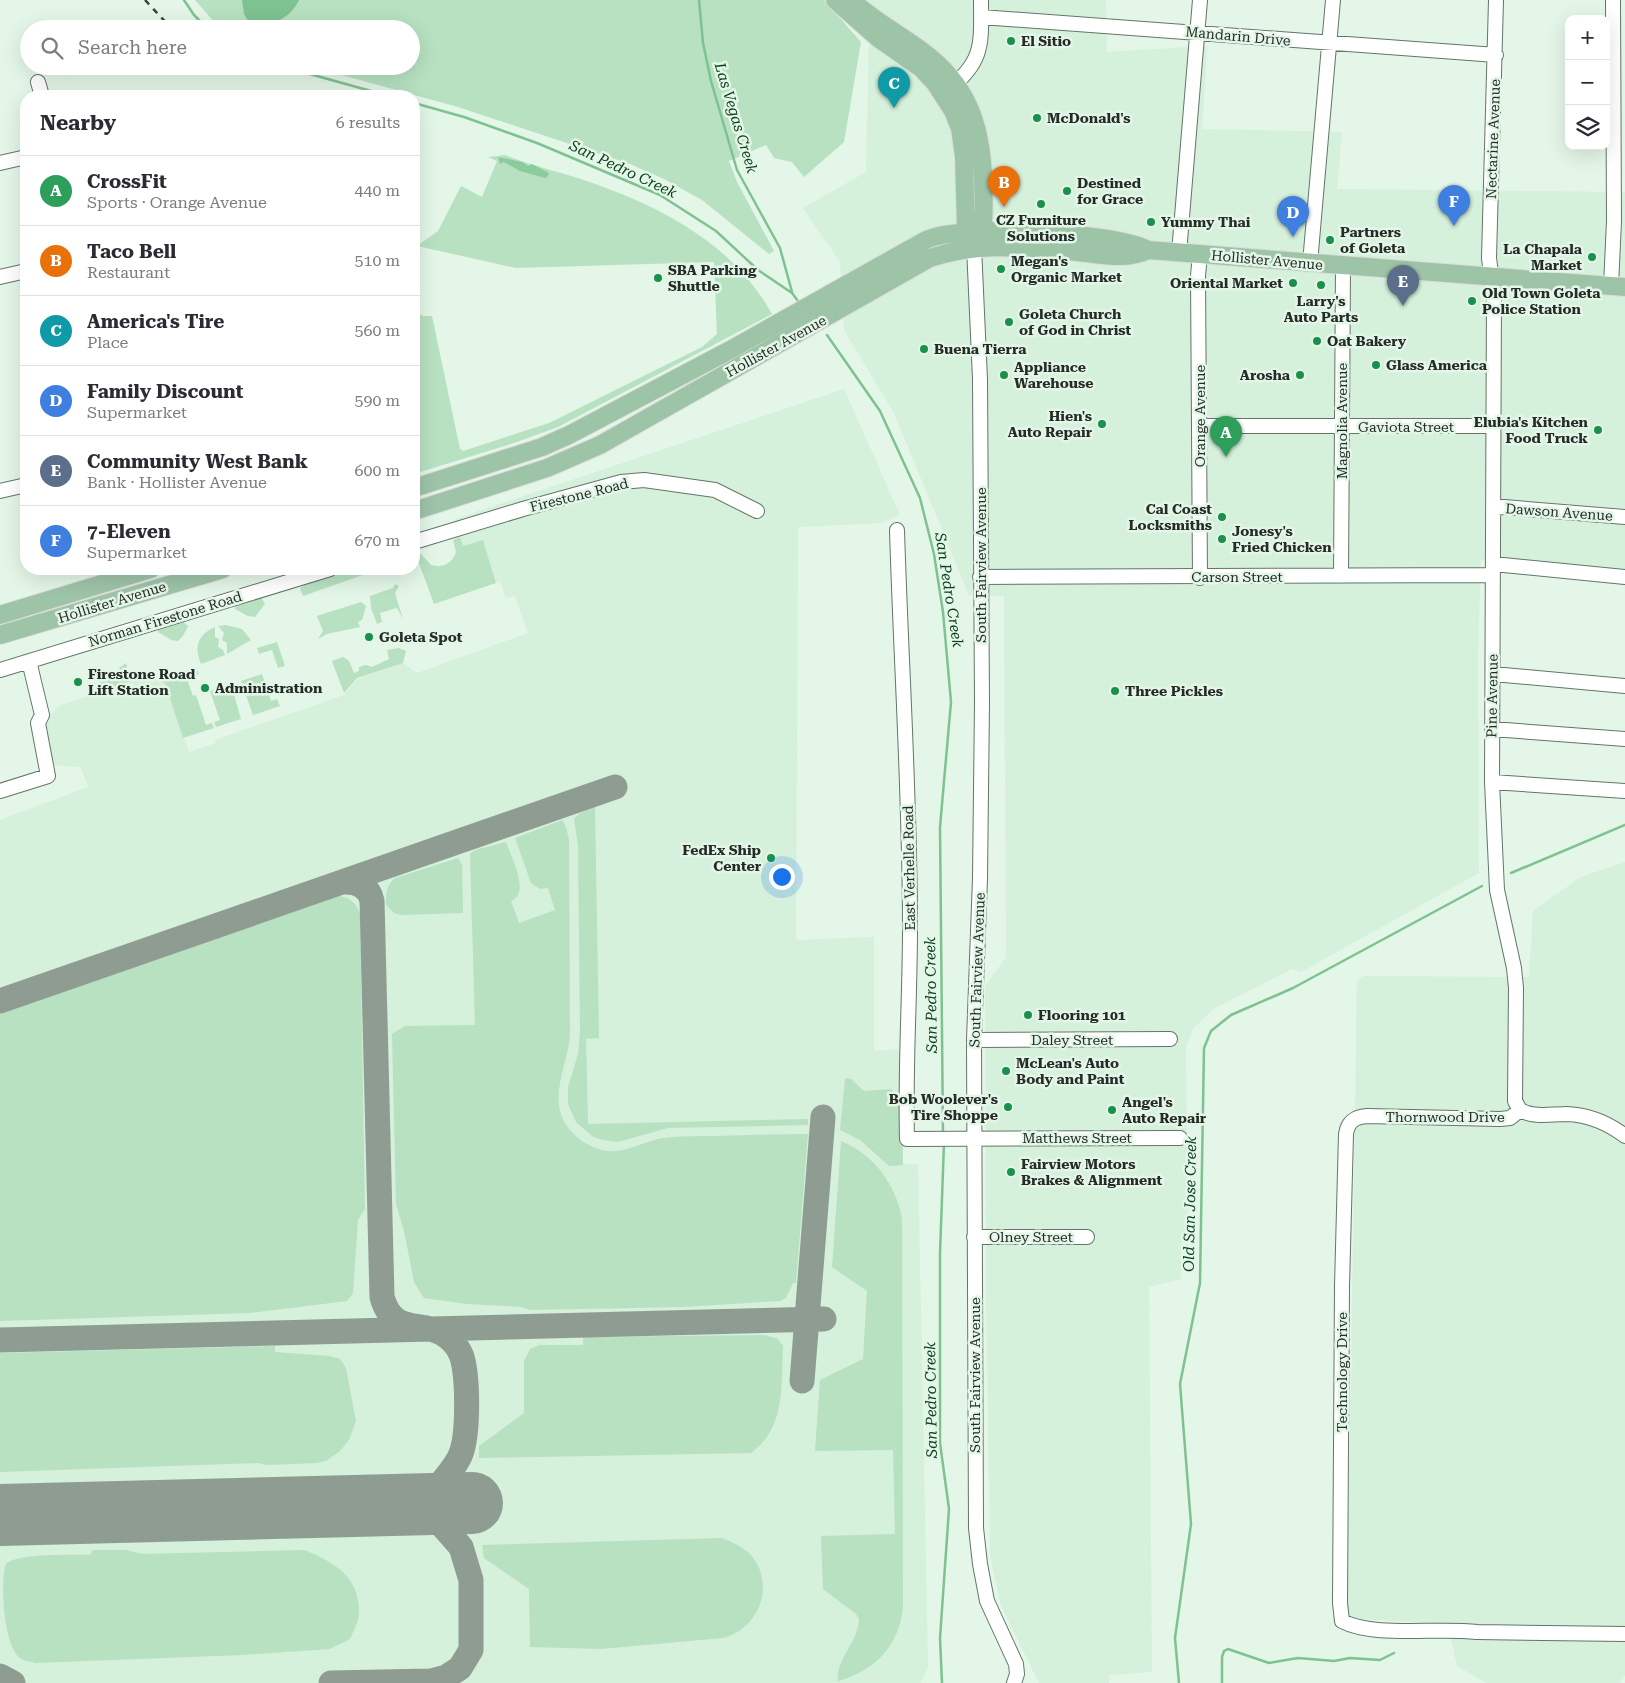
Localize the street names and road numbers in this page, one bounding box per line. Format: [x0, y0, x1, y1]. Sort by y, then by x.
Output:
street label: Mandarin Drive [1185, 23, 1292, 49]
street label: Nectarine Avenue [1483, 78, 1503, 199]
street label: Hollister Avenue [1210, 247, 1324, 273]
street label: Hollister Avenue [723, 312, 829, 380]
street label: Magnolia Avenue [1334, 362, 1350, 479]
street label: Orange Avenue [1192, 365, 1208, 467]
street label: Gaviota Street [1358, 419, 1454, 435]
street label: Firestone Road [528, 475, 630, 515]
street label: South Fairview Avenue [973, 487, 989, 643]
street label: Dawson Avenue [1505, 500, 1614, 524]
street label: Carson Street [1191, 569, 1283, 585]
street label: Hollister Avenue [56, 578, 168, 626]
street label: Norman Firestone Road [86, 588, 244, 650]
street label: Pine Avenue [1483, 654, 1501, 738]
street label: East Verhelle Road [900, 805, 918, 931]
street label: South Fairview Avenue [966, 892, 988, 1048]
street label: Daley Street [1031, 1032, 1113, 1048]
street label: Thornwood Drive [1385, 1109, 1505, 1125]
street label: Matthews Street [1022, 1130, 1132, 1146]
street label: Olney Street [989, 1229, 1073, 1245]
street label: South Fairview Avenue [967, 1297, 983, 1453]
street label: Technology Drive [1334, 1312, 1350, 1432]

